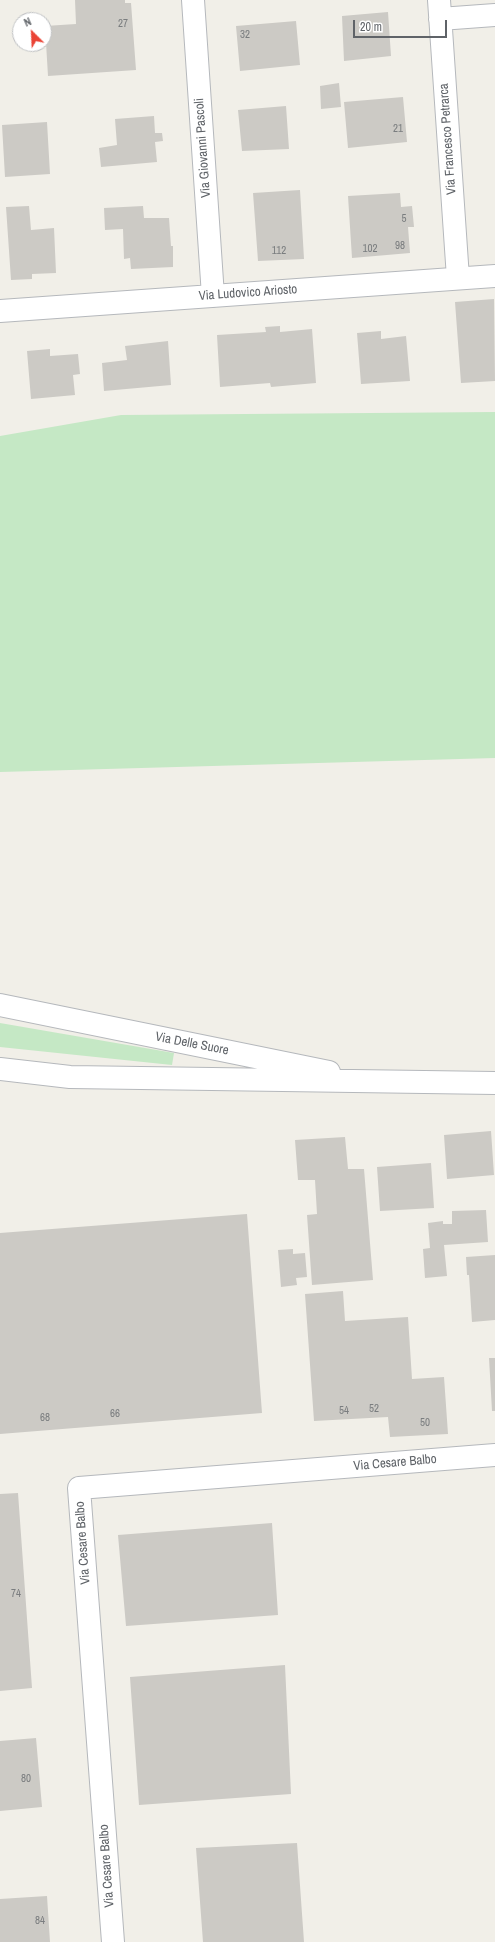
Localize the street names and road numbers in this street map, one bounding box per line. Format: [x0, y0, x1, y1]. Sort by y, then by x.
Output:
street label: Via Francesco Petrarca [436, 83, 460, 195]
street label: Via Giovanni Pascoli [192, 98, 214, 198]
street label: Via Ludovico Ariosto [198, 282, 298, 304]
street label: Via Delle Suore [154, 1029, 230, 1059]
street label: Via Cesare Balbo [353, 1452, 437, 1474]
street label: Via Cesare Balbo [72, 1501, 94, 1585]
street label: Via Cesare Balbo [96, 1824, 118, 1908]

